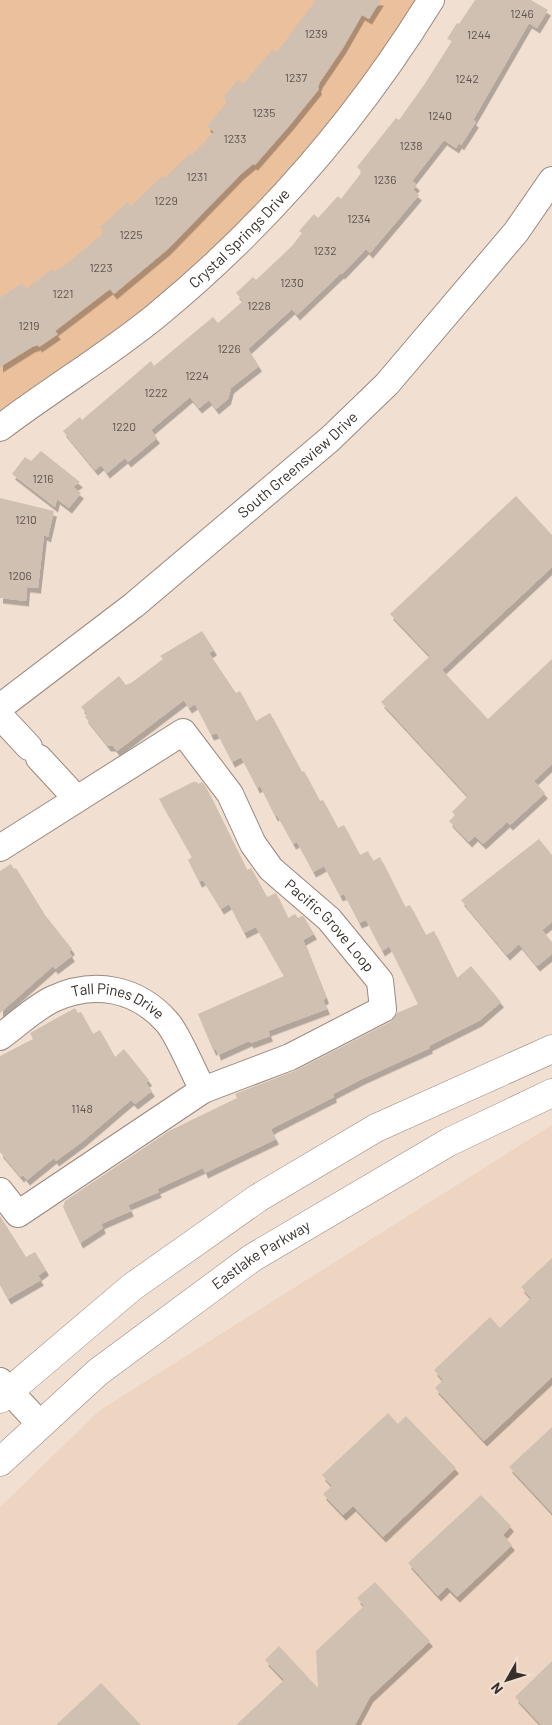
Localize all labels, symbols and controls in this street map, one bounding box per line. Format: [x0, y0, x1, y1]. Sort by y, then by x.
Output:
house number: 1246 [510, 6, 534, 20]
house number: 1239 [305, 26, 328, 40]
house number: 1244 [467, 27, 491, 41]
house number: 1237 [285, 70, 308, 84]
house number: 1242 [455, 71, 479, 85]
house number: 1235 [253, 105, 275, 119]
house number: 1240 [428, 108, 452, 122]
house number: 1233 [224, 131, 246, 145]
house number: 1238 [400, 138, 423, 152]
house number: 1231 [187, 169, 207, 183]
house number: 1236 [374, 172, 396, 186]
street label: Crystal Springs Drive [185, 184, 293, 291]
house number: 1229 [154, 193, 178, 207]
house number: 1234 [347, 211, 371, 225]
house number: 1225 [119, 227, 143, 241]
house number: 1232 [313, 243, 337, 257]
house number: 1223 [89, 260, 113, 274]
house number: 1230 [280, 275, 304, 289]
house number: 1221 [52, 286, 74, 300]
house number: 1228 [247, 298, 271, 312]
house number: 1219 [19, 318, 39, 332]
house number: 1226 [217, 341, 241, 355]
house number: 1224 [185, 368, 209, 382]
house number: 1222 [144, 385, 168, 399]
street label: South Greensview Drive [234, 407, 361, 521]
house number: 1220 [112, 419, 136, 433]
house number: 1216 [33, 471, 53, 485]
house number: 1210 [15, 512, 37, 526]
house number: 1206 [8, 568, 32, 582]
street label: Pacific Grove Loop [282, 875, 379, 975]
street label: Tall Pines Drive [69, 979, 169, 1022]
house number: 1148 [71, 1101, 93, 1115]
street label: Eastlake Parkway [208, 1216, 313, 1293]
north arrow [482, 1655, 532, 1705]
text: N [487, 1680, 506, 1697]

